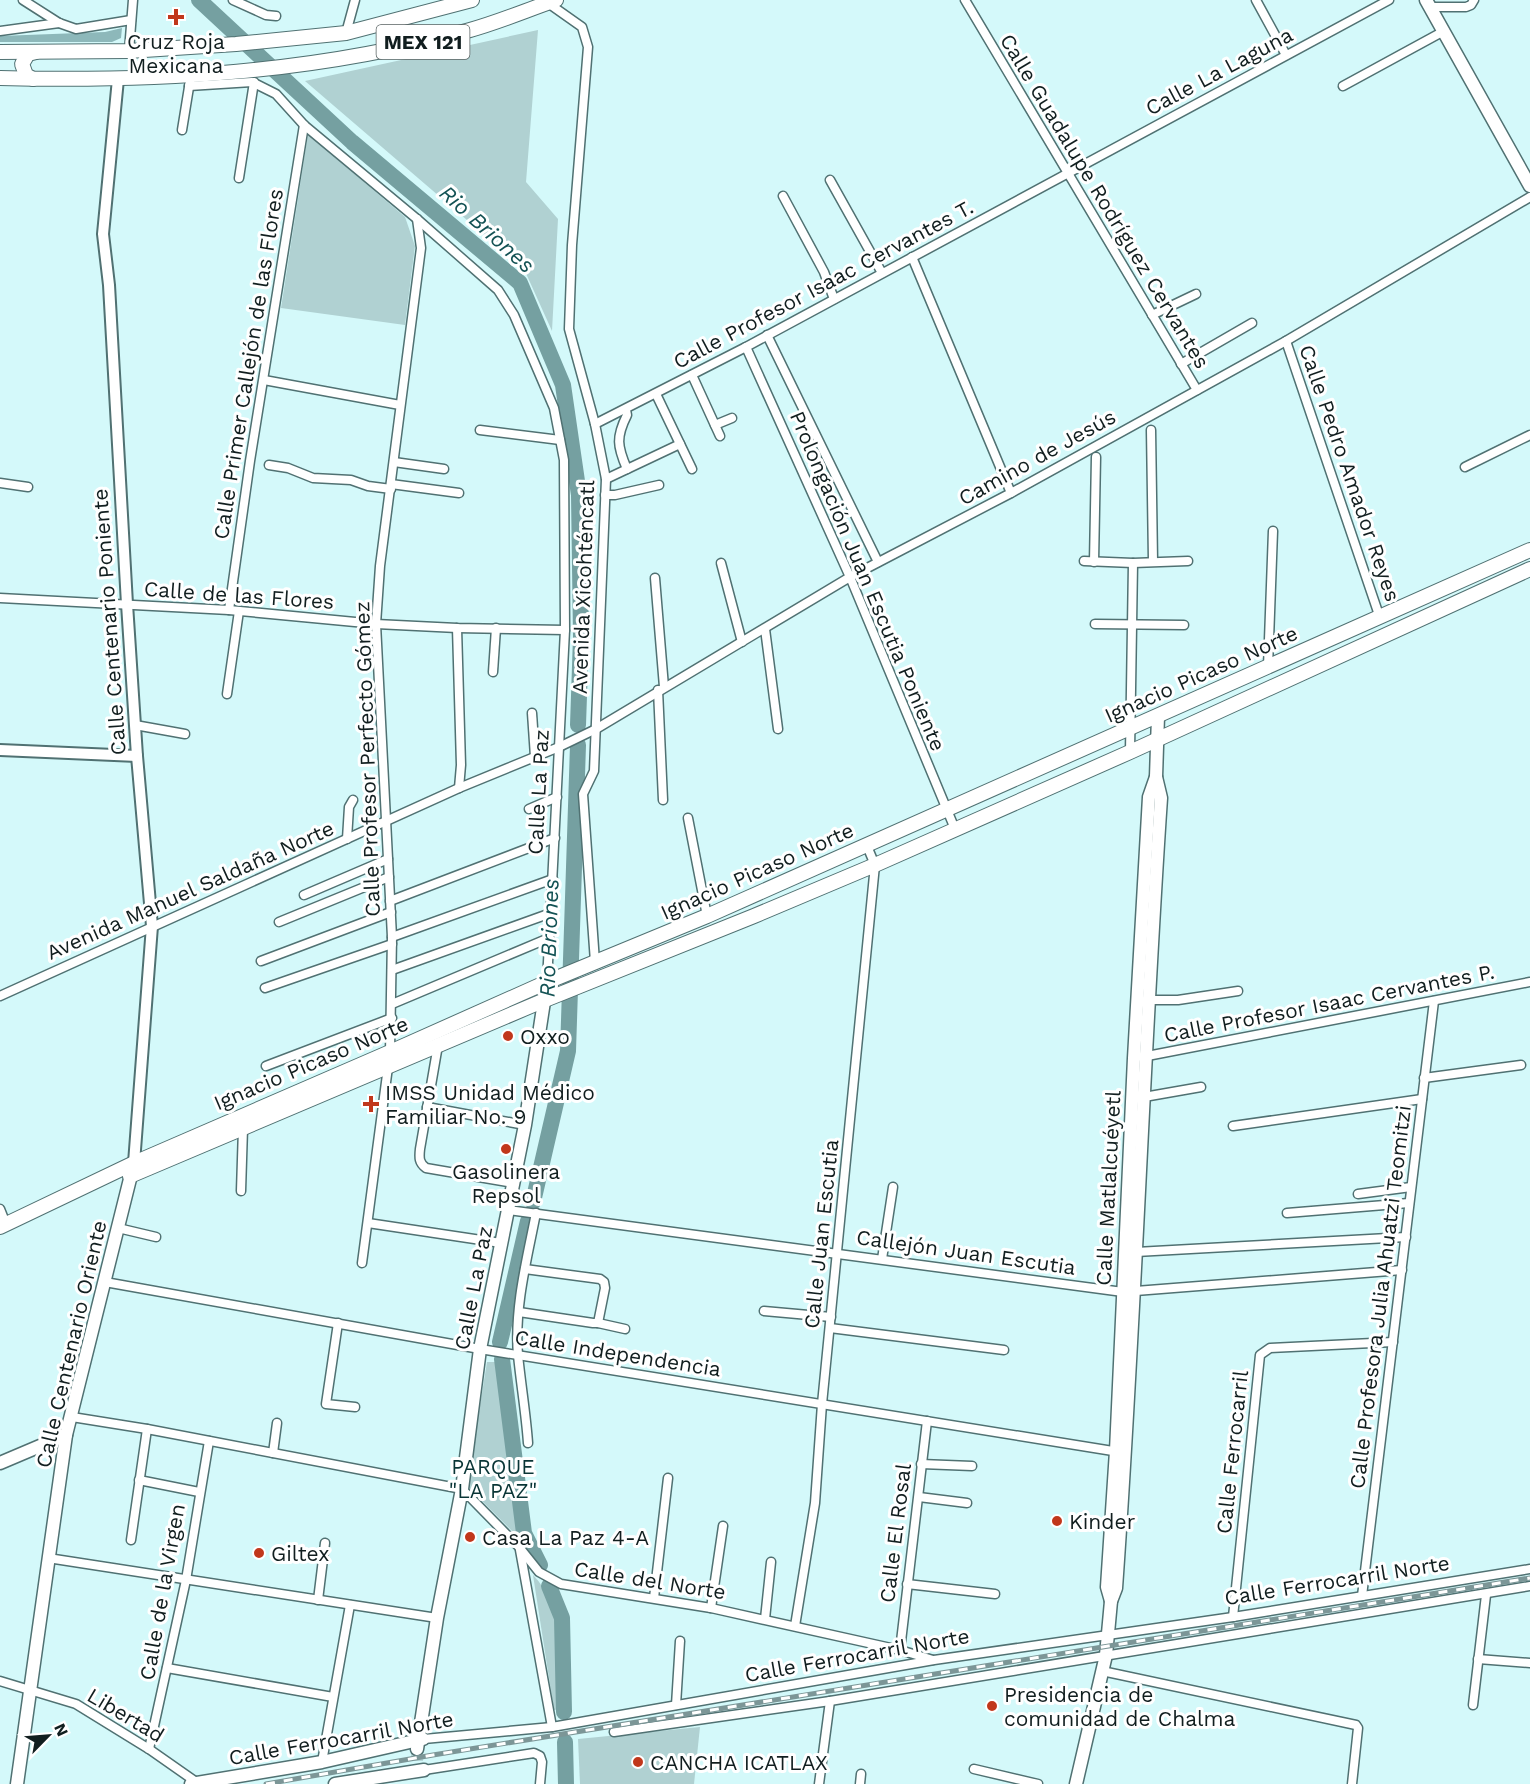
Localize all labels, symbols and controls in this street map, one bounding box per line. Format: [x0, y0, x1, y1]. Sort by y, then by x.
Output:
marker: Cruz Roja Mexicana [167, 8, 185, 26]
street label: Calle La Laguna [1141, 22, 1297, 120]
road number: MEX 121 [376, 25, 470, 59]
place label: Cruz Roja Mexicana [127, 29, 225, 78]
street label: Calle Guadalupe Rodríguez Cervantes [995, 29, 1215, 373]
water label: Rio Briones [435, 180, 539, 278]
street label: Calle Primer Callejón de las Flores [208, 187, 288, 541]
street label: Calle Profesor Isaac Cervantes T. [669, 194, 977, 374]
street label: Calle Pedro Amador Reyes [1294, 342, 1406, 604]
street label: Camino de Jesús [954, 404, 1120, 510]
street label: Prolongación Juan Escutia Poniente [785, 407, 951, 755]
street label: Avenida Xicohténcatl [567, 479, 599, 694]
street label: Calle Centenario Poniente [87, 488, 131, 756]
street label: Calle de las Flores [143, 576, 335, 614]
street label: Calle Profesor Perfecto Gómez [349, 601, 385, 917]
street label: Ignacio Picaso Norte [1101, 620, 1301, 728]
street label: Calle La Paz [522, 729, 554, 855]
street label: Avenida Manuel Saldaña Norte [42, 815, 338, 965]
street label: Ignacio Picaso Norte [657, 817, 857, 925]
water label: Rio Briones [534, 878, 564, 998]
street label: Calle Profesor Isaac Cervantes P. [1162, 959, 1496, 1047]
street label: Ignacio Picaso Norte [210, 1011, 412, 1115]
place label: Oxxo [520, 1024, 570, 1049]
marker: Oxxo [501, 1029, 515, 1043]
place label: IMSS Unidad Médico Familiar No. 9 [385, 1080, 595, 1129]
street label: Calle Matlalcuéyetl [1090, 1089, 1126, 1286]
marker: IMSS Unidad Médico Familiar No. 9 [362, 1095, 380, 1113]
street label: Calle Profesora Julia Ahuatzi Teomitzi [1344, 1104, 1416, 1490]
street label: Calle Juan Escutia [799, 1138, 843, 1330]
marker: Gasolinera Repsol [499, 1142, 513, 1156]
place label: Gasolinera Repsol [452, 1159, 560, 1208]
street label: Calle Centenario Oriente [30, 1218, 112, 1470]
street label: Calle La Paz [449, 1224, 497, 1352]
street label: Callejón Juan Escutia [855, 1224, 1077, 1280]
street label: Calle Independencia [513, 1324, 723, 1382]
street label: Calle Ferrocarril [1211, 1368, 1253, 1535]
park label: PARQUE "LA PAZ" [449, 1454, 537, 1503]
street label: Calle El Rosal [874, 1461, 916, 1604]
street label: Calle de la Virgen [134, 1502, 190, 1682]
place label: Kinder [1069, 1509, 1136, 1534]
marker: Kinder [1050, 1514, 1064, 1528]
place label: Casa La Paz 4-A [482, 1525, 649, 1550]
marker: Casa La Paz 4-A [463, 1530, 477, 1544]
place label: Giltex [271, 1541, 330, 1566]
marker: Giltex [252, 1546, 266, 1560]
street label: Calle Ferrocarril Norte [1223, 1550, 1451, 1610]
street label: Calle del Norte [572, 1556, 728, 1604]
street label: Calle Ferrocarril Norte [743, 1623, 971, 1687]
street label: Libertad [83, 1682, 169, 1748]
place label: Presidencia de comunidad de Chalma [1004, 1682, 1235, 1731]
marker: Presidencia de comunidad de Chalma [985, 1699, 999, 1713]
north arrow [18, 1706, 78, 1766]
street label: Calle Ferrocarril Norte [227, 1706, 455, 1770]
text: N [50, 1720, 72, 1739]
place label: CANCHA ICATLAX [650, 1750, 828, 1775]
marker: CANCHA ICATLAX [631, 1755, 645, 1769]

